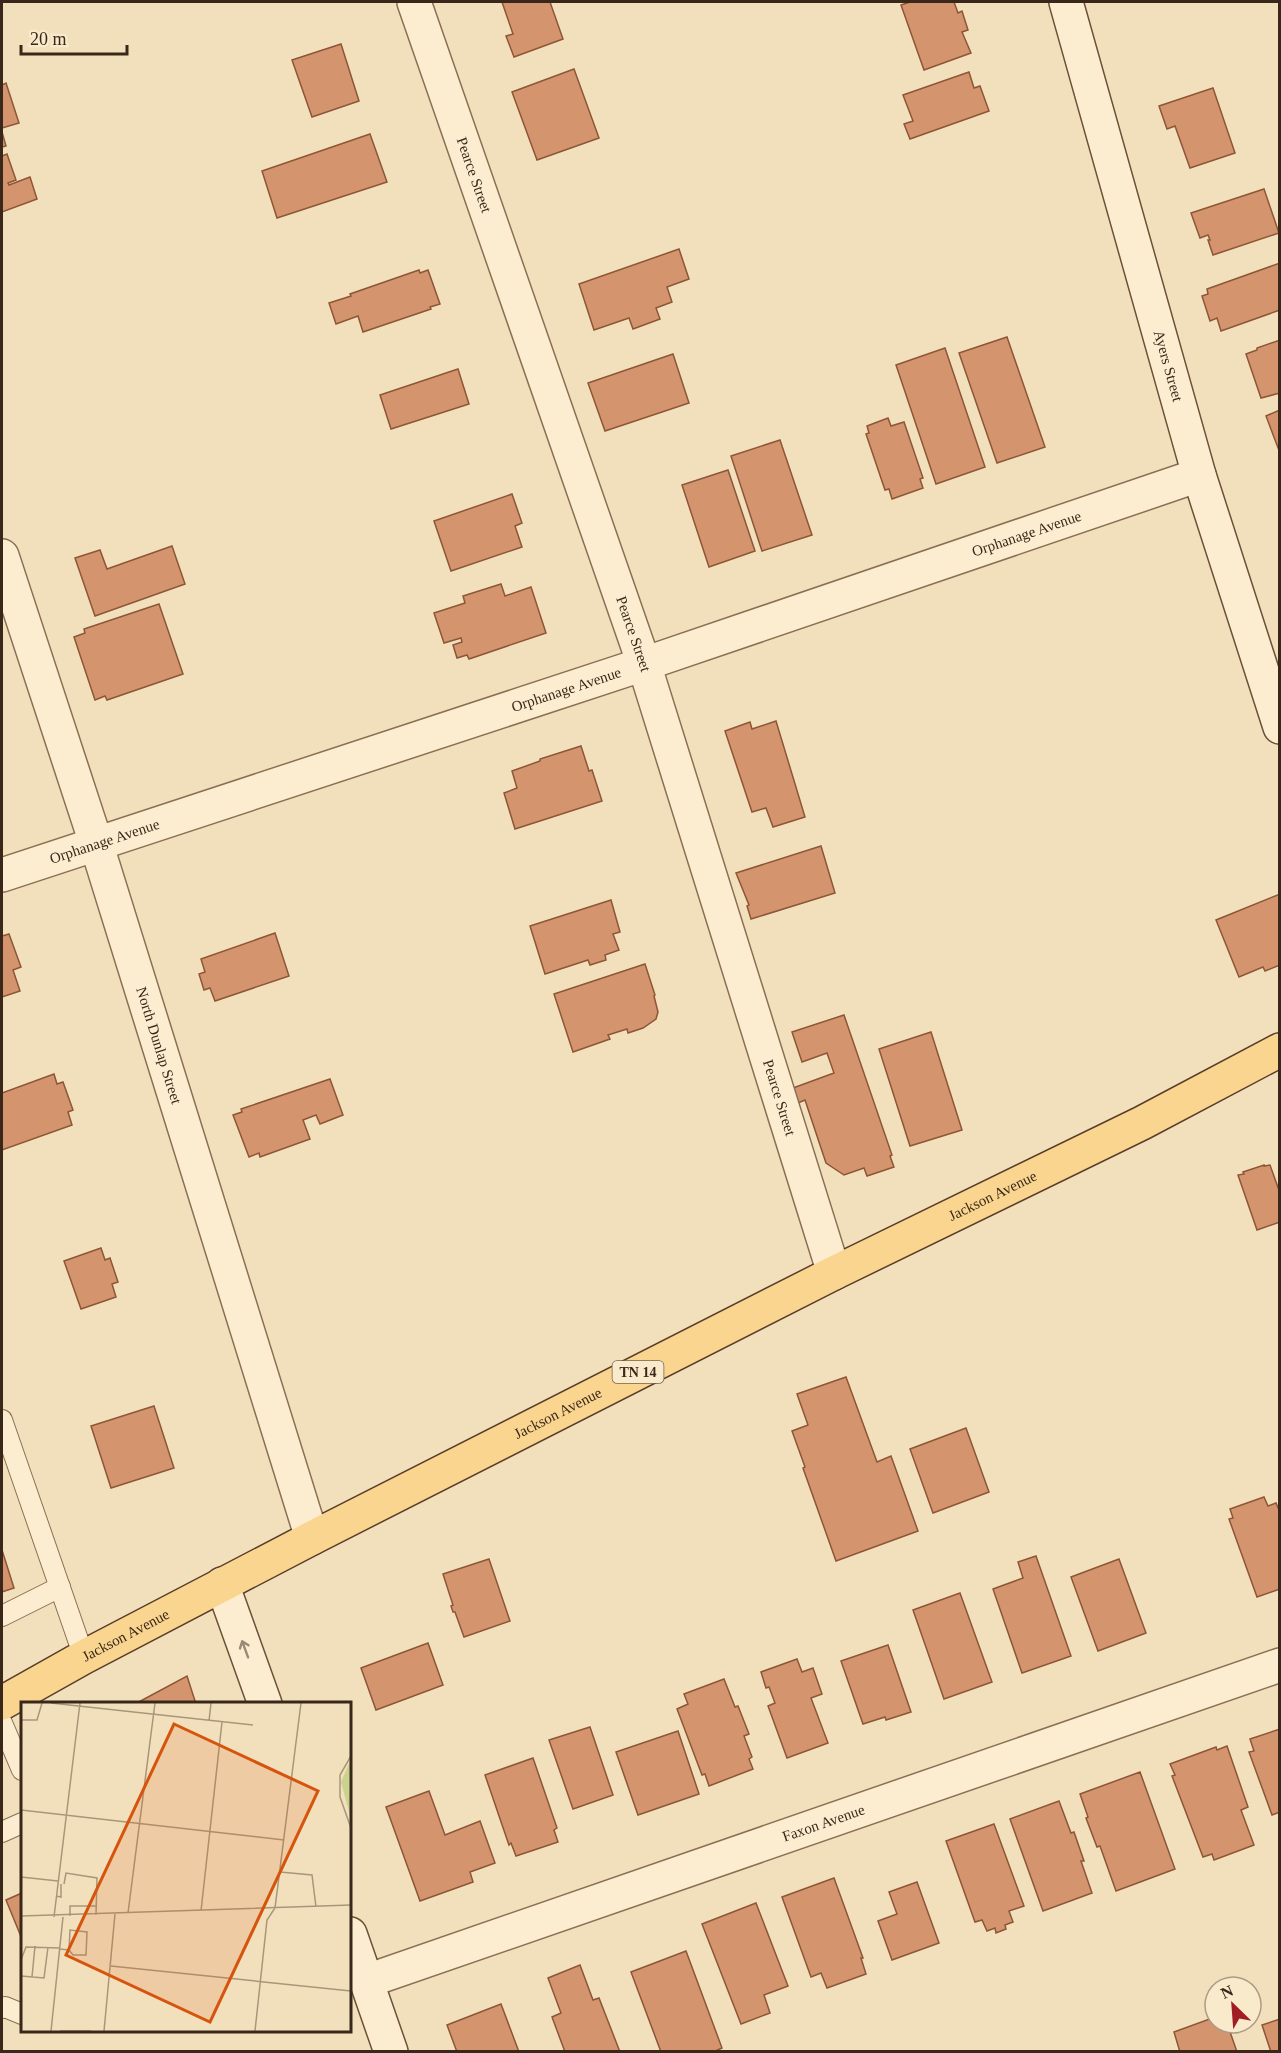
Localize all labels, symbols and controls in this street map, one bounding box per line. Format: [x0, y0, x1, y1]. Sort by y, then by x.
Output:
scale bar [21, 18, 128, 56]
text: 20 m [30, 29, 67, 49]
street label: Pearce Street [454, 135, 495, 215]
street label: Ayers Street [1151, 328, 1186, 404]
street label: Orphanage Avenue [970, 508, 1084, 560]
street label: Pearce Street [613, 594, 654, 674]
street label: Orphanage Avenue [509, 664, 623, 715]
street label: Orphanage Avenue [48, 816, 162, 867]
street label: North Dunlap Street [133, 985, 185, 1107]
street label: Pearce Street [760, 1058, 799, 1138]
street label: Jackson Avenue [946, 1167, 1040, 1224]
road number: TN 14 [612, 1361, 664, 1383]
street label: Jackson Avenue [511, 1384, 605, 1442]
street label: Jackson Avenue [79, 1606, 172, 1665]
one-way arrow [239, 1640, 250, 1658]
inset map [21, 1702, 351, 2032]
street label: Faxon Avenue [780, 1801, 867, 1845]
north arrow [1203, 1975, 1263, 2035]
text: N [1218, 1982, 1236, 2002]

